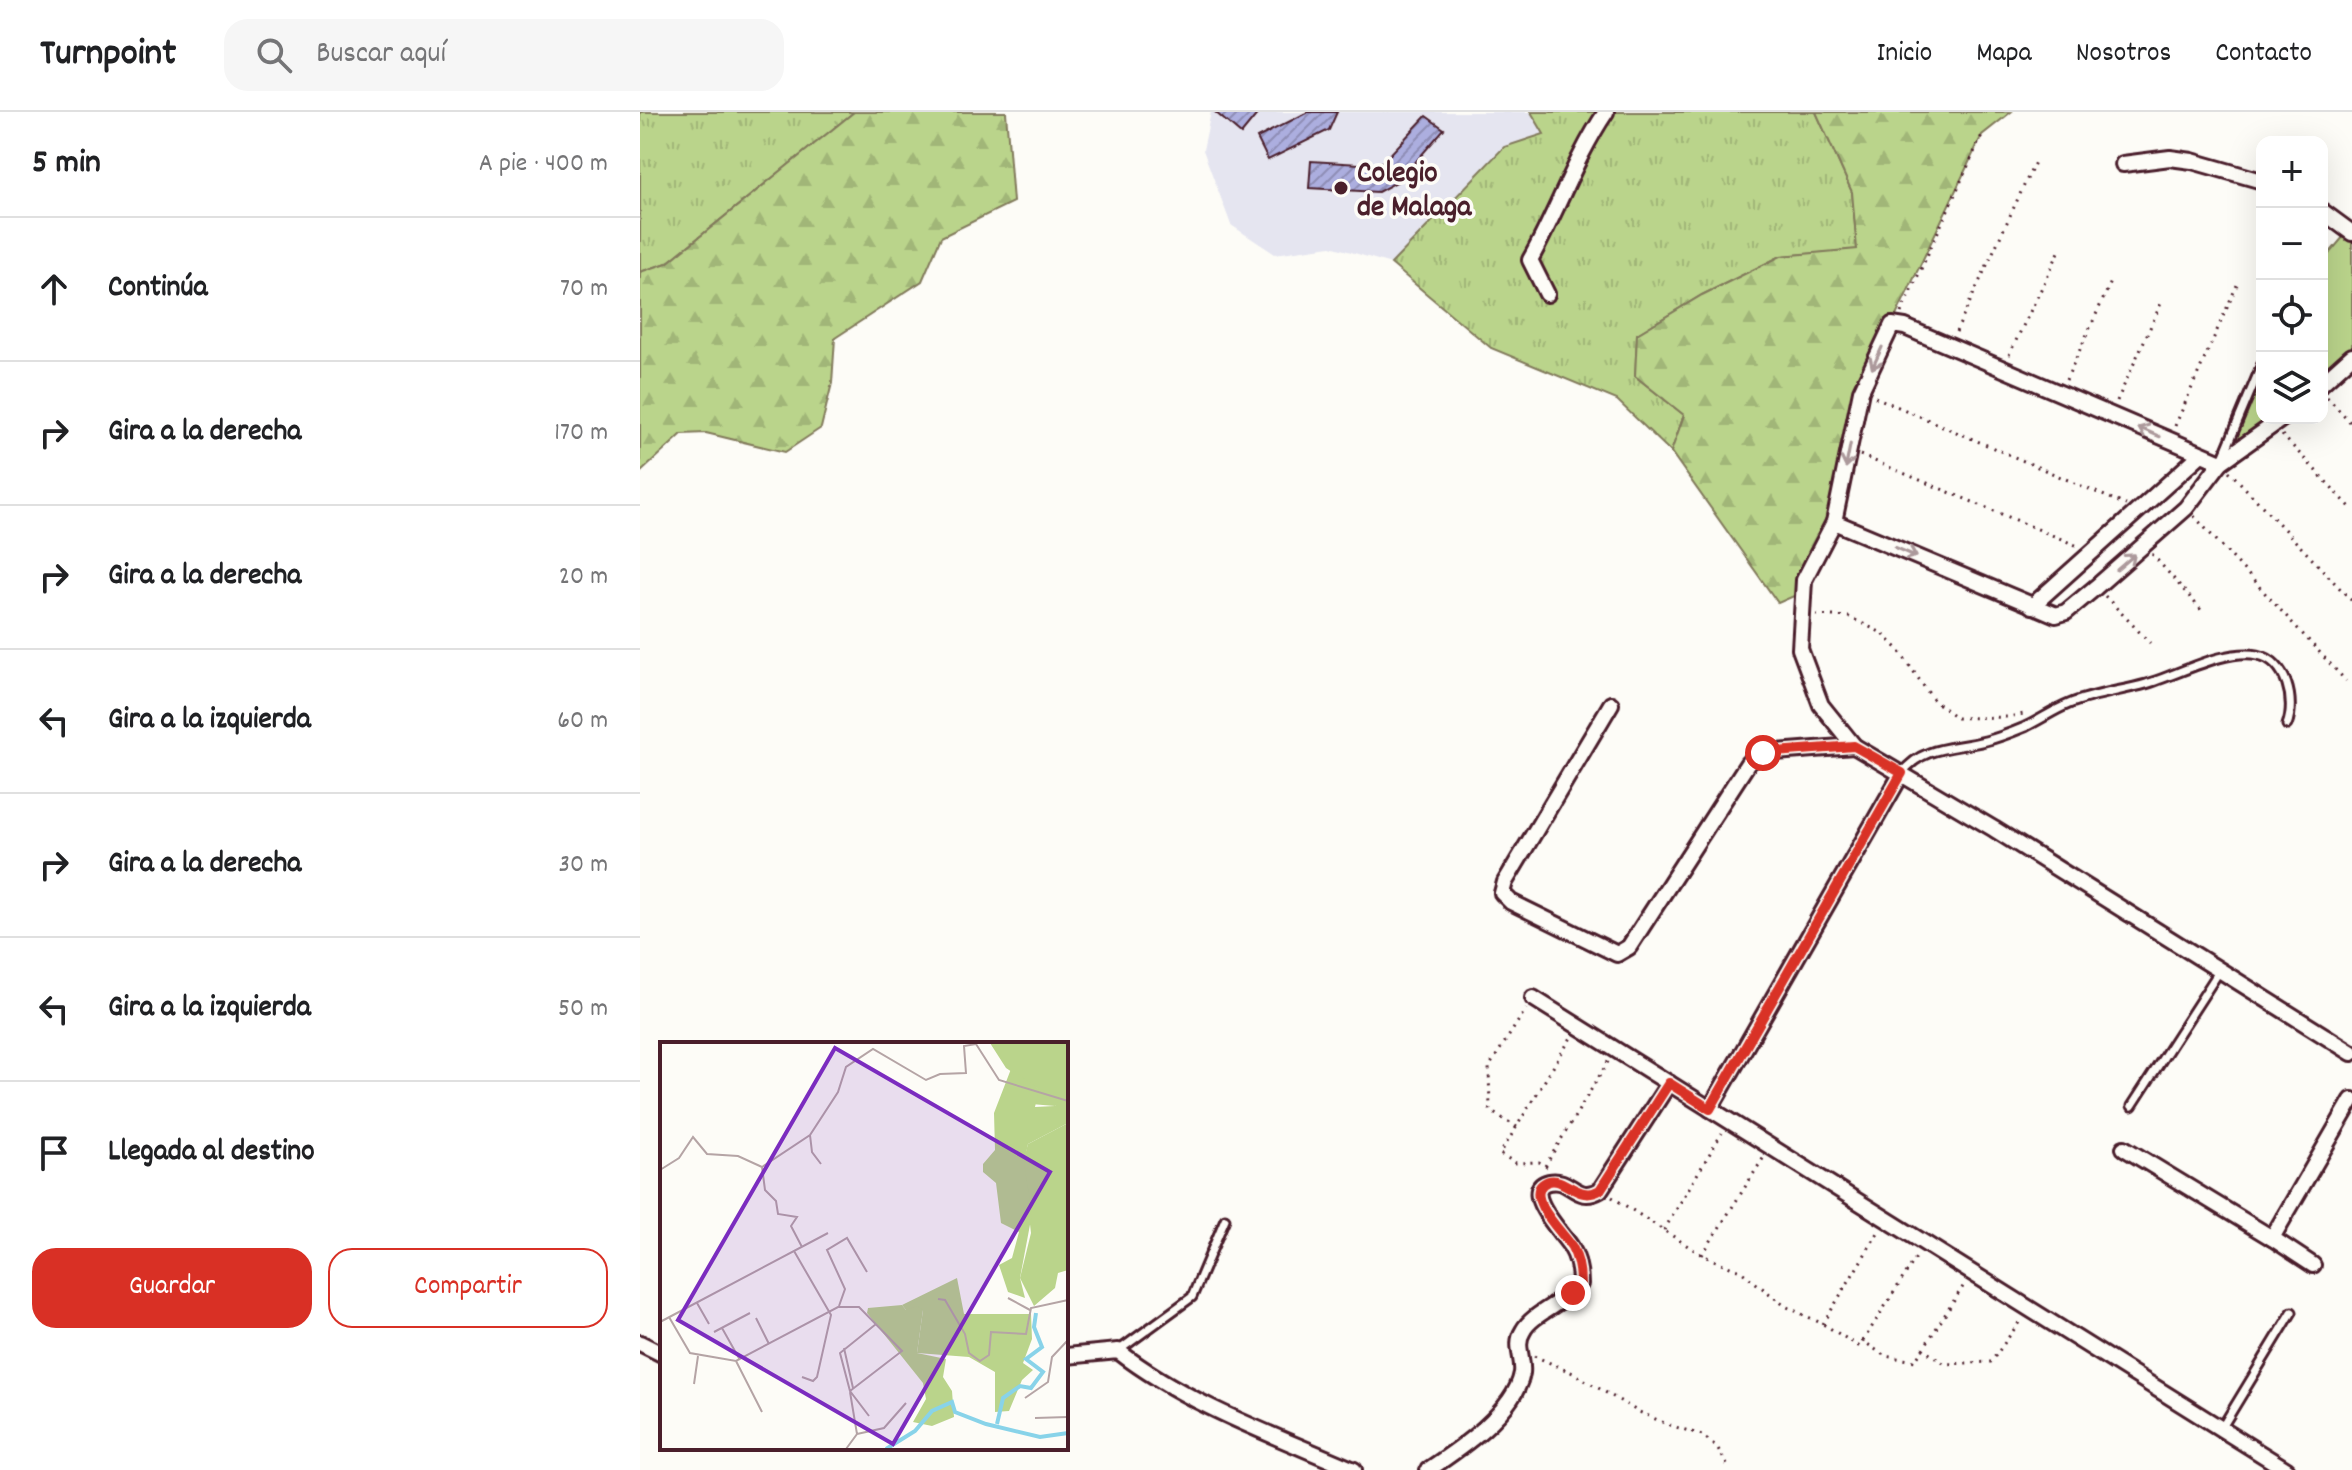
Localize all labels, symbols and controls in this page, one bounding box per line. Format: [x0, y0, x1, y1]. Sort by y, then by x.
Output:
search box [224, 19, 784, 91]
text: Turnpoint [40, 28, 176, 83]
icon: search [252, 33, 296, 77]
text: Buscar aquí [316, 34, 446, 77]
text: Inicio [1877, 35, 1932, 75]
text: Mapa [1976, 35, 2032, 75]
text: Nosotros [2076, 35, 2171, 75]
text: Contacto [2215, 35, 2312, 75]
map controls [2256, 136, 2328, 424]
button: + [2256, 136, 2328, 208]
text: 5 min [32, 140, 101, 189]
text: A pie · 400 m [479, 146, 608, 183]
place label: Colegio de Malaga [1357, 154, 1472, 231]
marker: Colegio de Malaga [1332, 179, 1350, 197]
button: − [2256, 208, 2328, 280]
icon: ahead [32, 267, 76, 311]
text: Continúa [108, 268, 207, 311]
text: 70 m [560, 271, 608, 308]
button: locate [2256, 280, 2328, 352]
one-way arrow [1869, 346, 1884, 370]
button: layers [2256, 352, 2328, 424]
icon: right [32, 411, 76, 455]
text: Gira a la derecha [108, 412, 301, 455]
text: 170 m [554, 415, 608, 452]
one-way arrow [2137, 423, 2162, 438]
one-way arrow [1840, 443, 1855, 469]
one-way arrow [1893, 546, 1918, 561]
one-way arrow [2115, 553, 2135, 571]
icon: right [32, 555, 76, 599]
text: Gira a la derecha [108, 556, 301, 599]
text: 20 m [559, 559, 608, 596]
icon: left [32, 699, 76, 743]
text: Gira a la izquierda [108, 700, 311, 743]
text: 60 m [557, 703, 608, 740]
route start [1745, 735, 1781, 771]
icon: right [32, 843, 76, 887]
text: Gira a la derecha [108, 844, 301, 887]
text: 30 m [558, 847, 608, 884]
icon: left [32, 987, 76, 1031]
text: Gira a la izquierda [108, 988, 311, 1031]
text: 50 m [558, 991, 608, 1028]
inset map [660, 1042, 1068, 1450]
icon: arrive [32, 1131, 76, 1175]
text: Llegada al destino [108, 1132, 315, 1175]
button: Guardar [32, 1248, 312, 1328]
button: Compartir [328, 1248, 608, 1328]
route end [1555, 1275, 1591, 1311]

